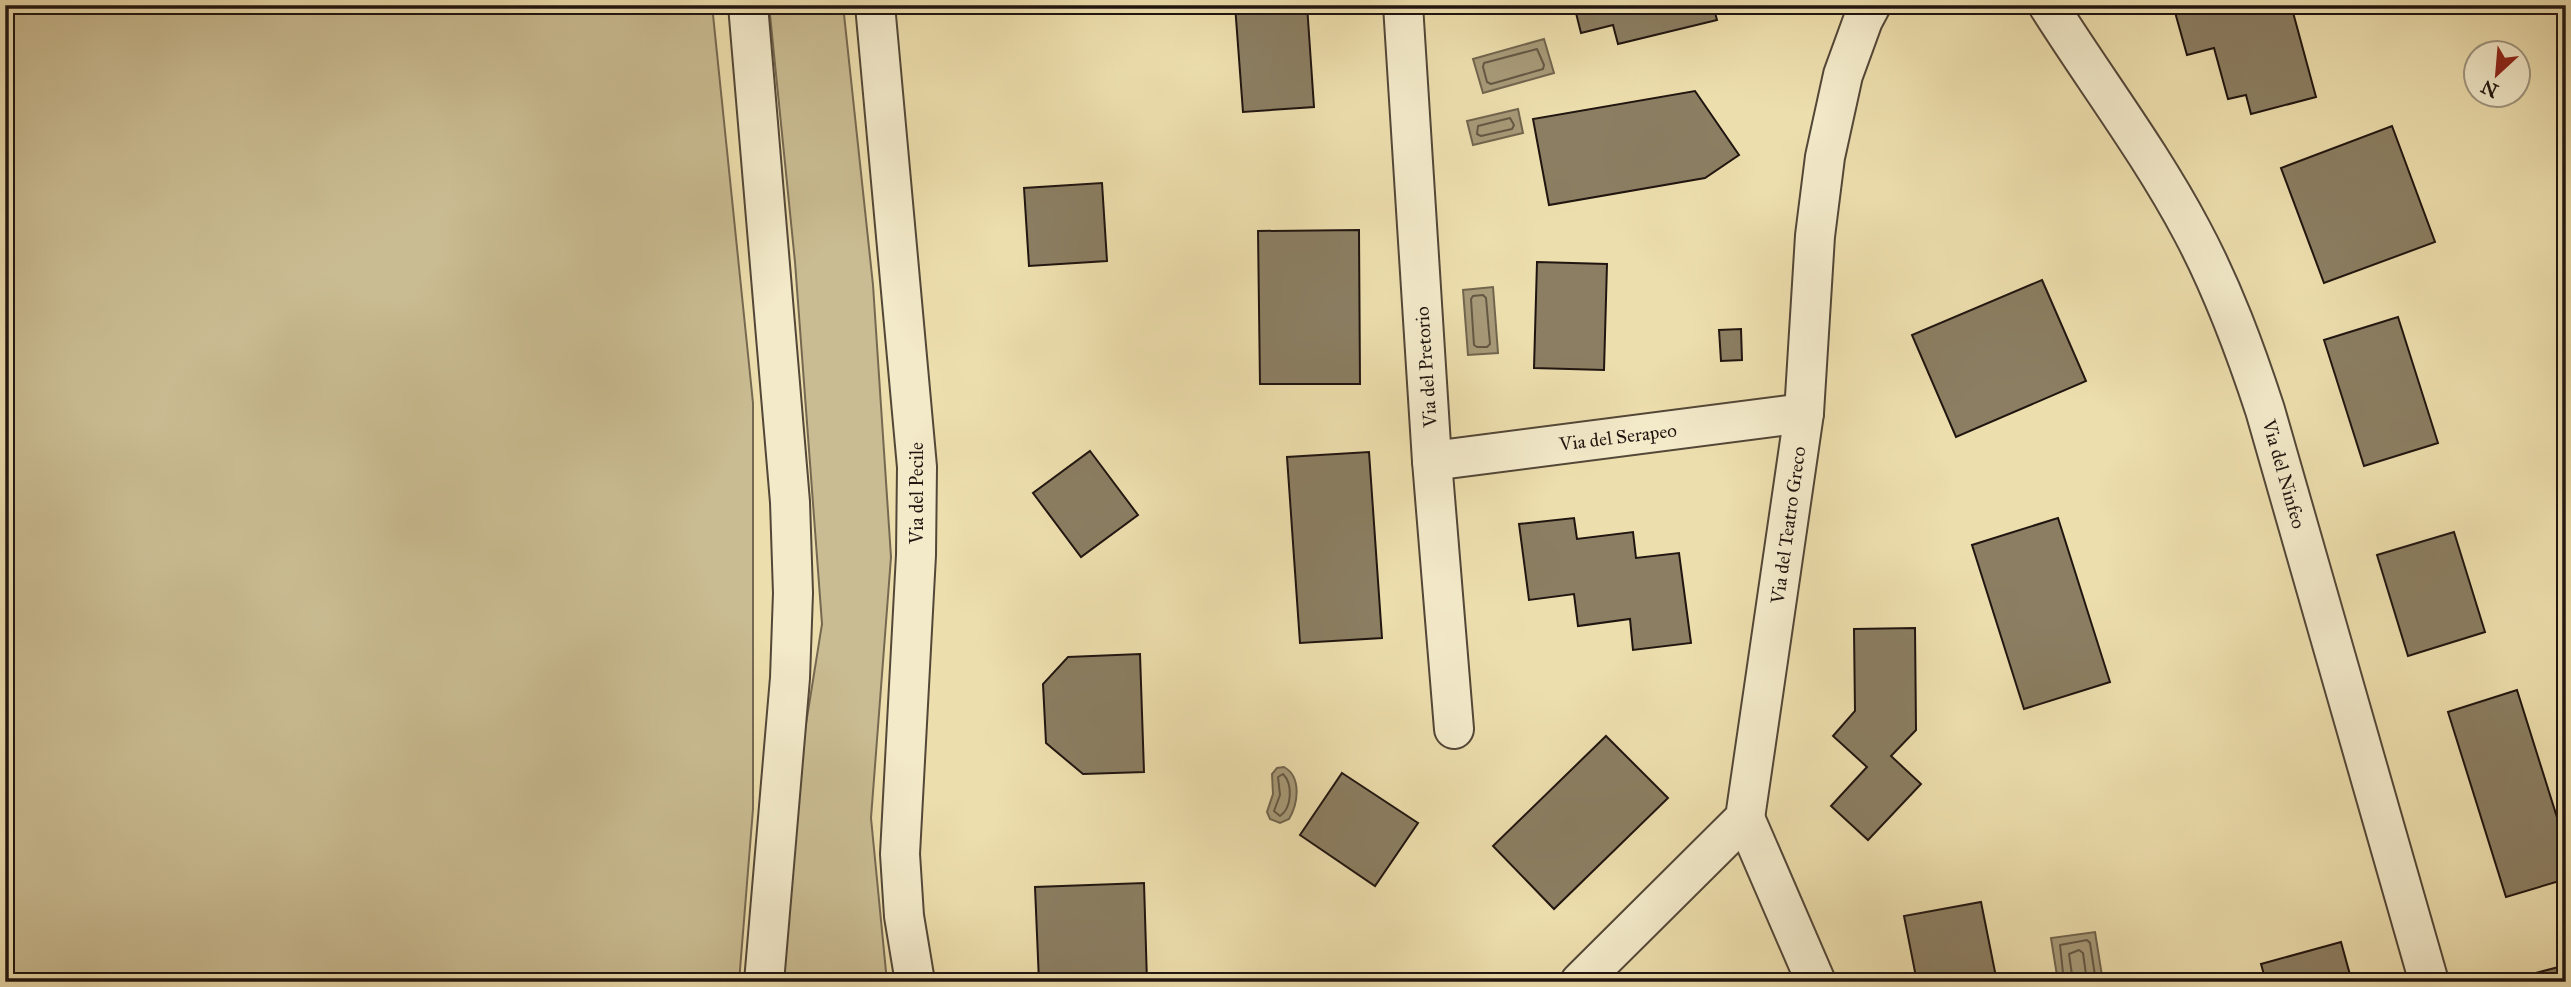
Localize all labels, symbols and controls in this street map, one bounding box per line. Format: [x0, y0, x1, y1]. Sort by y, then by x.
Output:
north arrow [2462, 38, 2532, 108]
text: N [2477, 75, 2502, 103]
street label: Via del Pretorio [1410, 305, 1442, 429]
street label: Via del Ninfeo [2257, 416, 2311, 532]
street label: Via del Serapeo [1557, 418, 1678, 456]
street label: Via del Pecile [905, 442, 928, 545]
street label: Via del Teatro Greco [1765, 445, 1810, 606]

